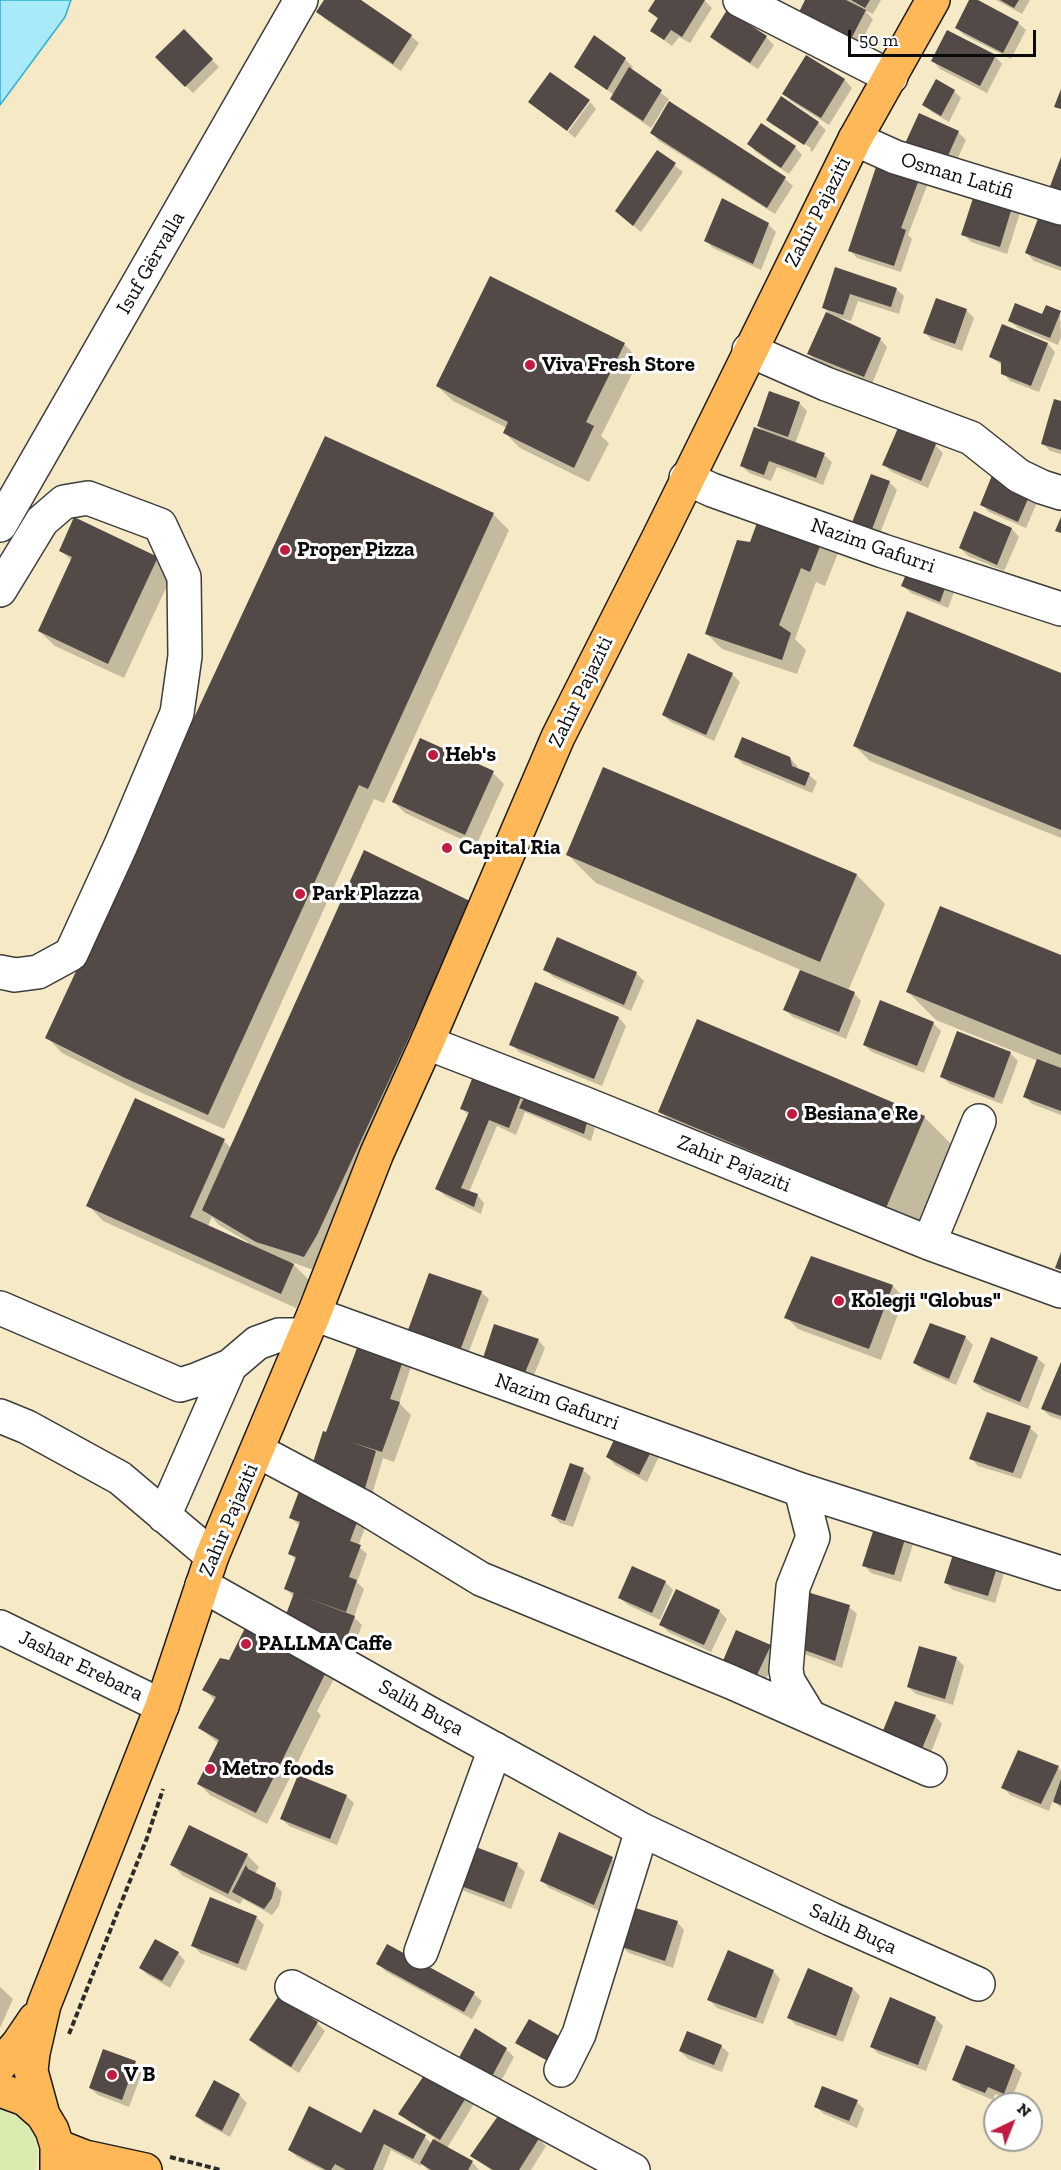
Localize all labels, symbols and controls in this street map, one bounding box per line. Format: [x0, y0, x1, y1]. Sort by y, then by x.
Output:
scale bar [851, 18, 1038, 56]
text: 50 m [859, 29, 898, 51]
street label: Osman Latifi [897, 147, 1017, 205]
street label: Zahir Pajaziti [779, 153, 857, 271]
street label: Isuf Gërvalla [111, 207, 191, 319]
place label: Viva Fresh Store [542, 352, 695, 378]
marker: Viva Fresh Store [523, 358, 537, 372]
street label: Nazim Gafurri [807, 513, 939, 579]
place label: Proper Pizza [297, 537, 415, 563]
marker: Proper Pizza [278, 543, 292, 557]
street label: Zahir Pajaziti [543, 632, 619, 752]
place label: Heb's [445, 742, 496, 768]
marker: Heb's [426, 748, 440, 762]
place label: Capital Ria [459, 835, 561, 861]
marker: Capital Ria [440, 841, 454, 855]
place label: Park Plazza [312, 881, 420, 907]
marker: Park Plazza [293, 887, 307, 901]
place label: Besiana e Re [804, 1101, 918, 1127]
marker: Besiana e Re [785, 1107, 799, 1121]
street label: Zahir Pajaziti [674, 1130, 794, 1198]
place label: Kolegji "Globus" [851, 1288, 1001, 1314]
marker: Kolegji "Globus" [832, 1294, 846, 1308]
street label: Nazim Gafurri [491, 1368, 623, 1436]
street label: Zahir Pajaziti [194, 1460, 264, 1580]
street label: Jashar Erebara [15, 1625, 147, 1707]
place label: PALLMA Caffe [258, 1631, 392, 1657]
marker: PALLMA Caffe [239, 1637, 253, 1651]
street label: Salih Buça [374, 1674, 468, 1742]
place label: Metro foods [222, 1756, 334, 1782]
marker: Metro foods [203, 1762, 217, 1776]
street label: Salih Buça [805, 1898, 901, 1960]
place label: V B [124, 2062, 155, 2088]
marker: V B [105, 2068, 119, 2082]
north arrow [983, 2092, 1043, 2152]
text: N [1013, 2099, 1035, 2121]

